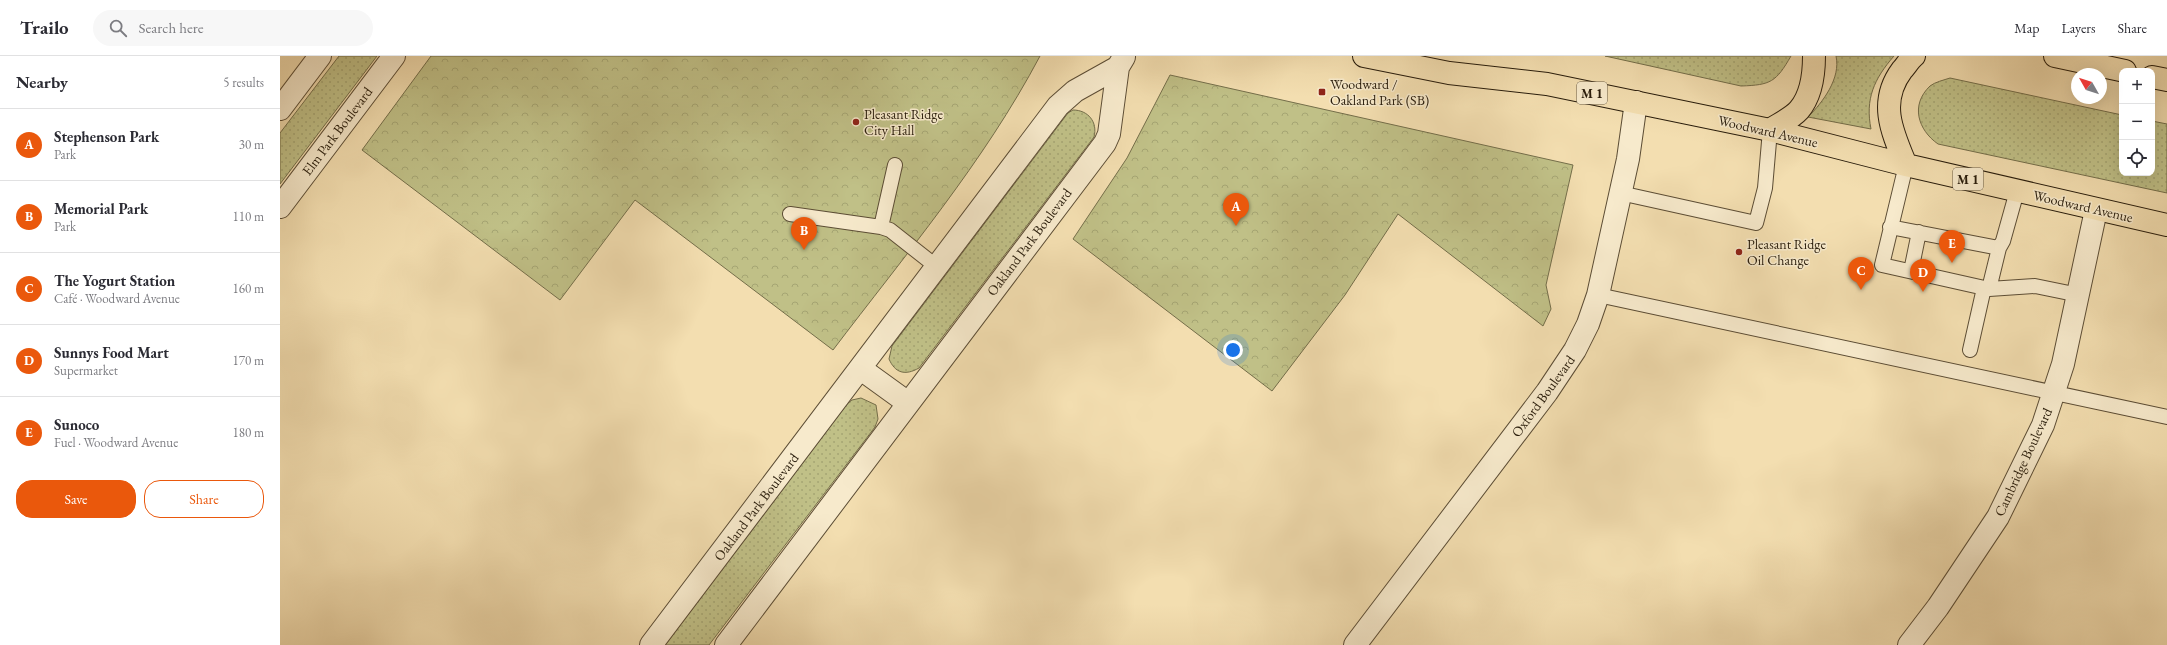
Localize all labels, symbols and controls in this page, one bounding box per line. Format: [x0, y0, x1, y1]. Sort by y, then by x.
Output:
search box [93, 10, 373, 46]
text: Trailo [20, 15, 69, 40]
icon: search [107, 17, 129, 39]
text: Search here [139, 18, 204, 37]
text: Map [2014, 19, 2039, 37]
text: Layers [2061, 19, 2096, 37]
text: Share [2118, 19, 2147, 37]
north arrow [2071, 68, 2107, 104]
map controls [2119, 68, 2155, 176]
button: + [2119, 68, 2155, 104]
text: Nearby [16, 71, 68, 93]
text: 5 results [223, 74, 264, 91]
place label: Woodward / Oakland Park (SB) [1330, 75, 1429, 109]
street label: Elm Park Boulevard [298, 82, 377, 179]
road number: M 1 [1577, 82, 1607, 104]
marker: Woodward / Oakland Park (SB) [1317, 87, 1327, 97]
button: − [2119, 104, 2155, 140]
place label: Pleasant Ridge City Hall [864, 105, 943, 139]
street label: Woodward Avenue [1716, 111, 1820, 151]
marker: Pleasant Ridge City Hall [851, 117, 861, 127]
text: Stephenson Park [54, 127, 159, 146]
text: A [24, 136, 34, 153]
text: 30 m [239, 136, 264, 153]
button: locate [2119, 140, 2155, 176]
text: Park [54, 146, 76, 163]
road number: M 1 [1953, 168, 1983, 190]
street label: Oakland Park Boulevard [983, 184, 1076, 299]
street label: Woodward Avenue [2031, 186, 2135, 226]
pin: A [1223, 193, 1249, 226]
text: Memorial Park [54, 199, 148, 218]
text: B [25, 208, 33, 225]
text: 110 m [233, 208, 264, 225]
pin: B [791, 217, 817, 250]
text: Park [54, 218, 76, 235]
pin: E [1939, 230, 1965, 263]
place label: Pleasant Ridge Oil Change [1747, 235, 1826, 269]
marker: Pleasant Ridge Oil Change [1734, 247, 1744, 257]
pin: C [1848, 257, 1874, 290]
pin: D [1910, 259, 1936, 292]
text: The Yogurt Station [54, 271, 175, 290]
text: C [24, 280, 34, 297]
text: 160 m [233, 280, 264, 297]
text: Café · Woodward Avenue [54, 290, 180, 307]
your location [1223, 340, 1243, 360]
text: Sunnys Food Mart [54, 343, 169, 362]
street label: Oxford Boulevard [1507, 351, 1579, 440]
text: D [24, 352, 34, 369]
text: 170 m [233, 352, 264, 369]
text: Supermarket [54, 362, 118, 379]
street label: Cambridge Boulevard [1990, 404, 2056, 519]
text: Sunoco [54, 415, 99, 434]
text: E [25, 424, 33, 441]
text: 180 m [233, 424, 264, 441]
text: Fuel · Woodward Avenue [54, 434, 178, 451]
street label: Oakland Park Boulevard [710, 449, 803, 564]
button: Save [16, 480, 136, 518]
button: Share [144, 480, 264, 518]

